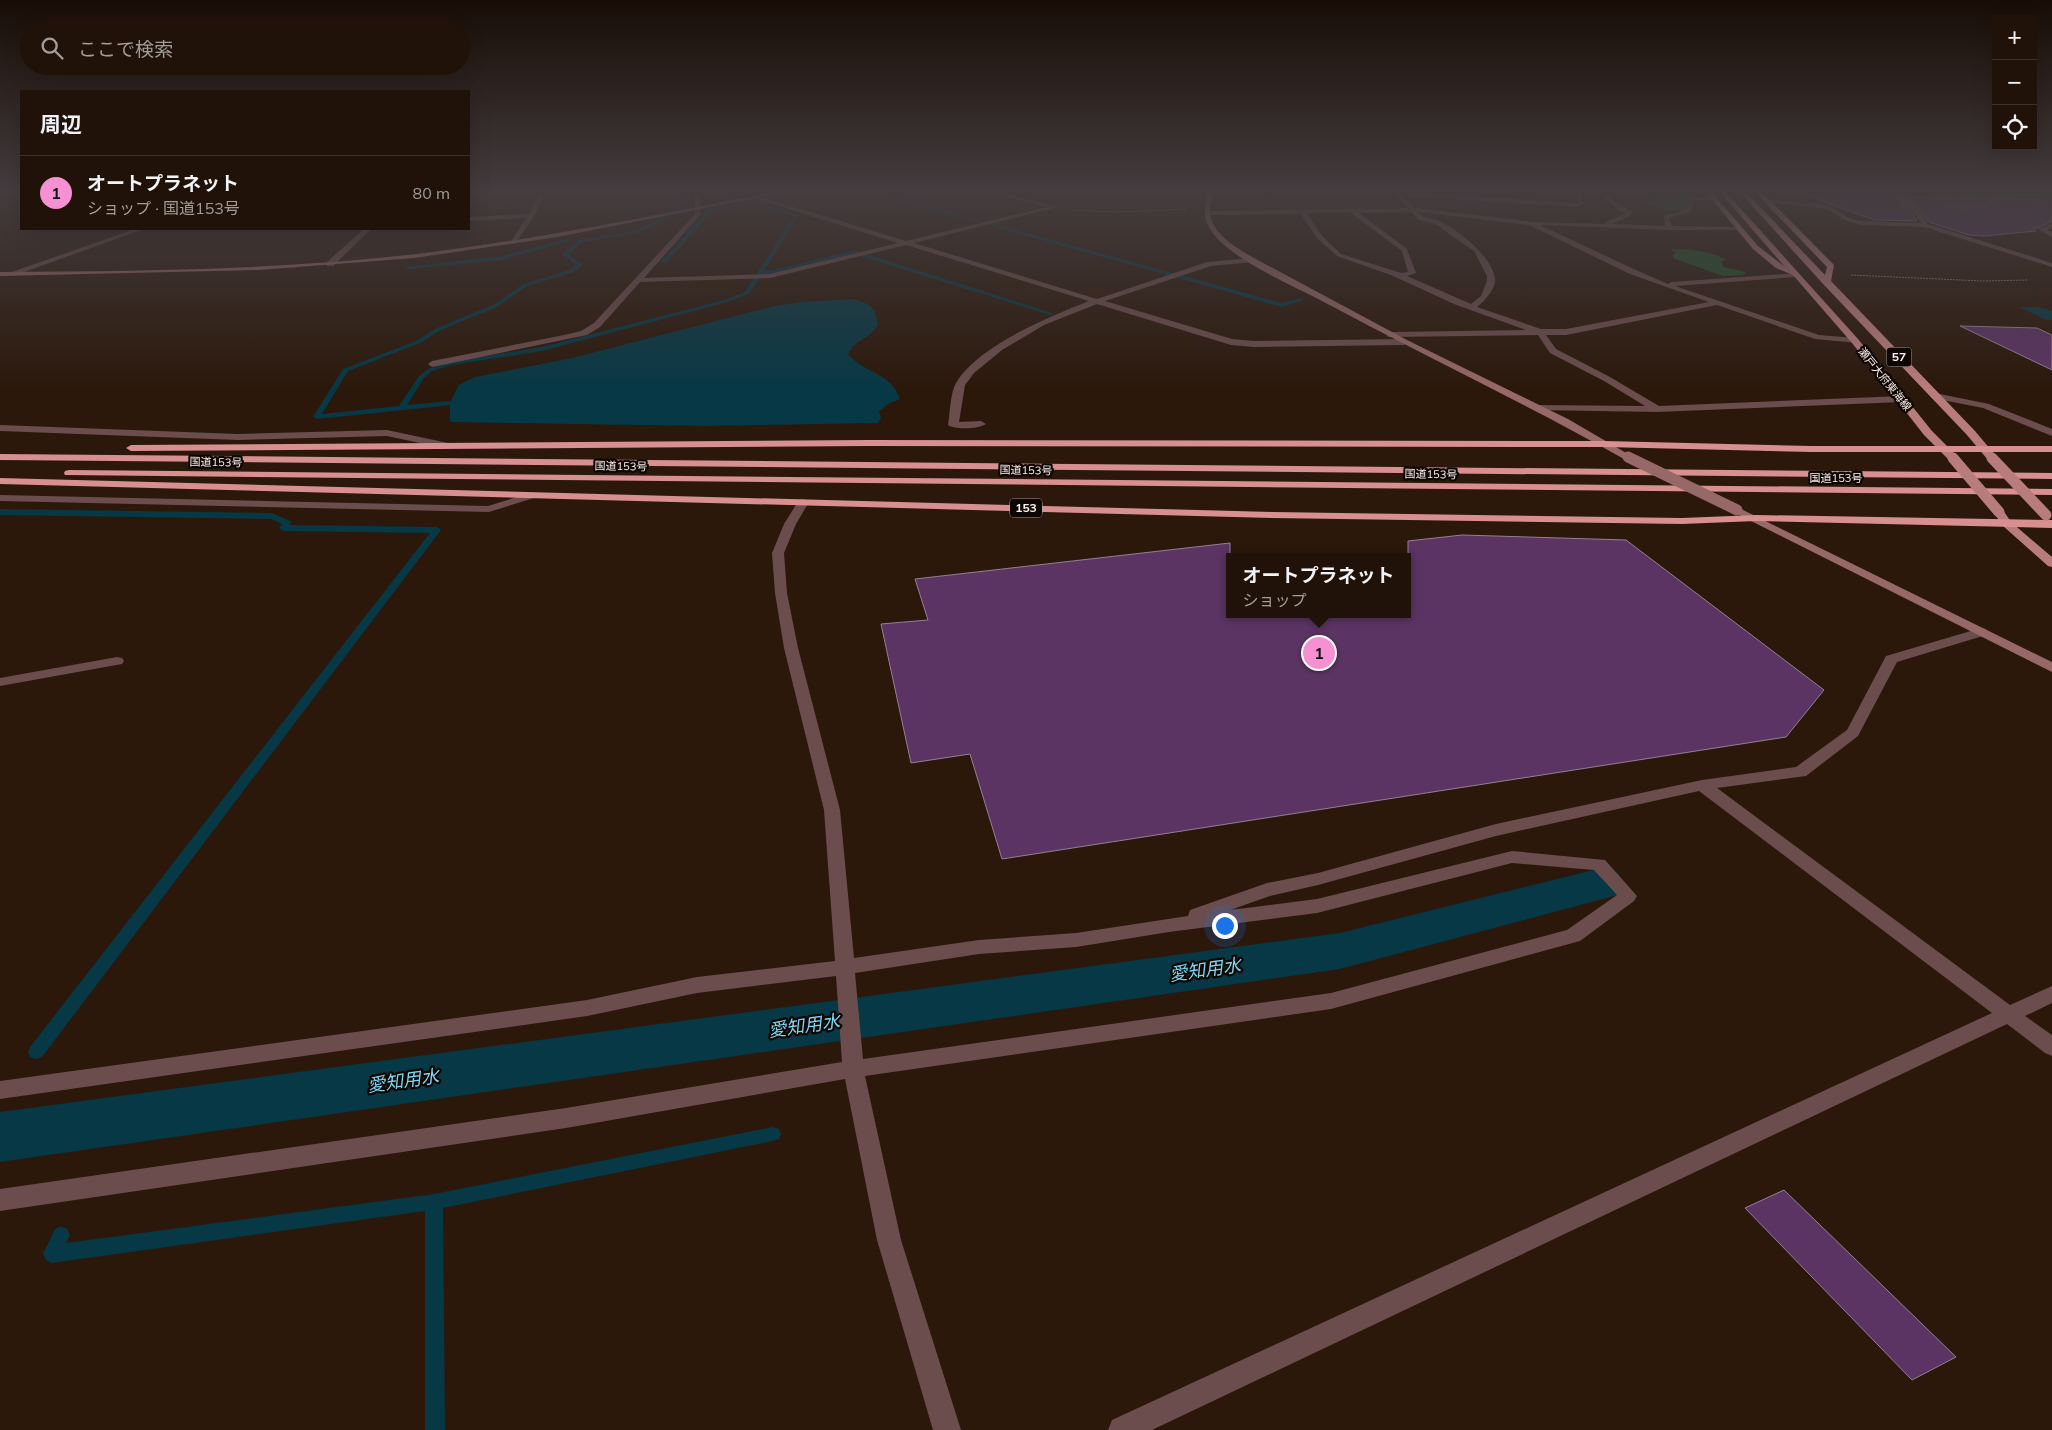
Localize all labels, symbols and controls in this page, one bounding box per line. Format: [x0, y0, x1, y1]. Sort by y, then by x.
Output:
map controls [1992, 15, 2037, 150]
button: + [1992, 15, 2037, 60]
search box [20, 20, 470, 75]
icon: search [38, 34, 66, 62]
text: ここで検索 [78, 37, 173, 61]
button: − [1992, 60, 2037, 105]
button: locate [1992, 105, 2037, 150]
text: 周辺 [40, 111, 82, 137]
text: オートプラネット [87, 171, 239, 195]
text: 1 [51, 183, 61, 203]
text: 80 m [413, 183, 450, 203]
text: ショップ · 国道153号 [87, 198, 240, 218]
street label: 瀬戸大府東海線 [1855, 345, 1915, 413]
road number: 57 [1886, 348, 1912, 367]
street label: 国道153号 [189, 455, 243, 469]
street label: 国道153号 [594, 459, 648, 473]
street label: 国道153号 [999, 463, 1053, 477]
street label: 国道153号 [1404, 467, 1458, 481]
street label: 国道153号 [1810, 471, 1862, 485]
road number: 153 [1010, 498, 1042, 518]
popup [1226, 553, 1411, 618]
text: オートプラネット [1242, 563, 1395, 587]
text: ショップ [1242, 590, 1307, 610]
pin: 1 [1303, 634, 1335, 672]
your location [1212, 913, 1238, 939]
water label: 愛知用水 [1168, 953, 1244, 986]
water label: 愛知用水 [767, 1009, 843, 1042]
water label: 愛知用水 [366, 1064, 442, 1097]

